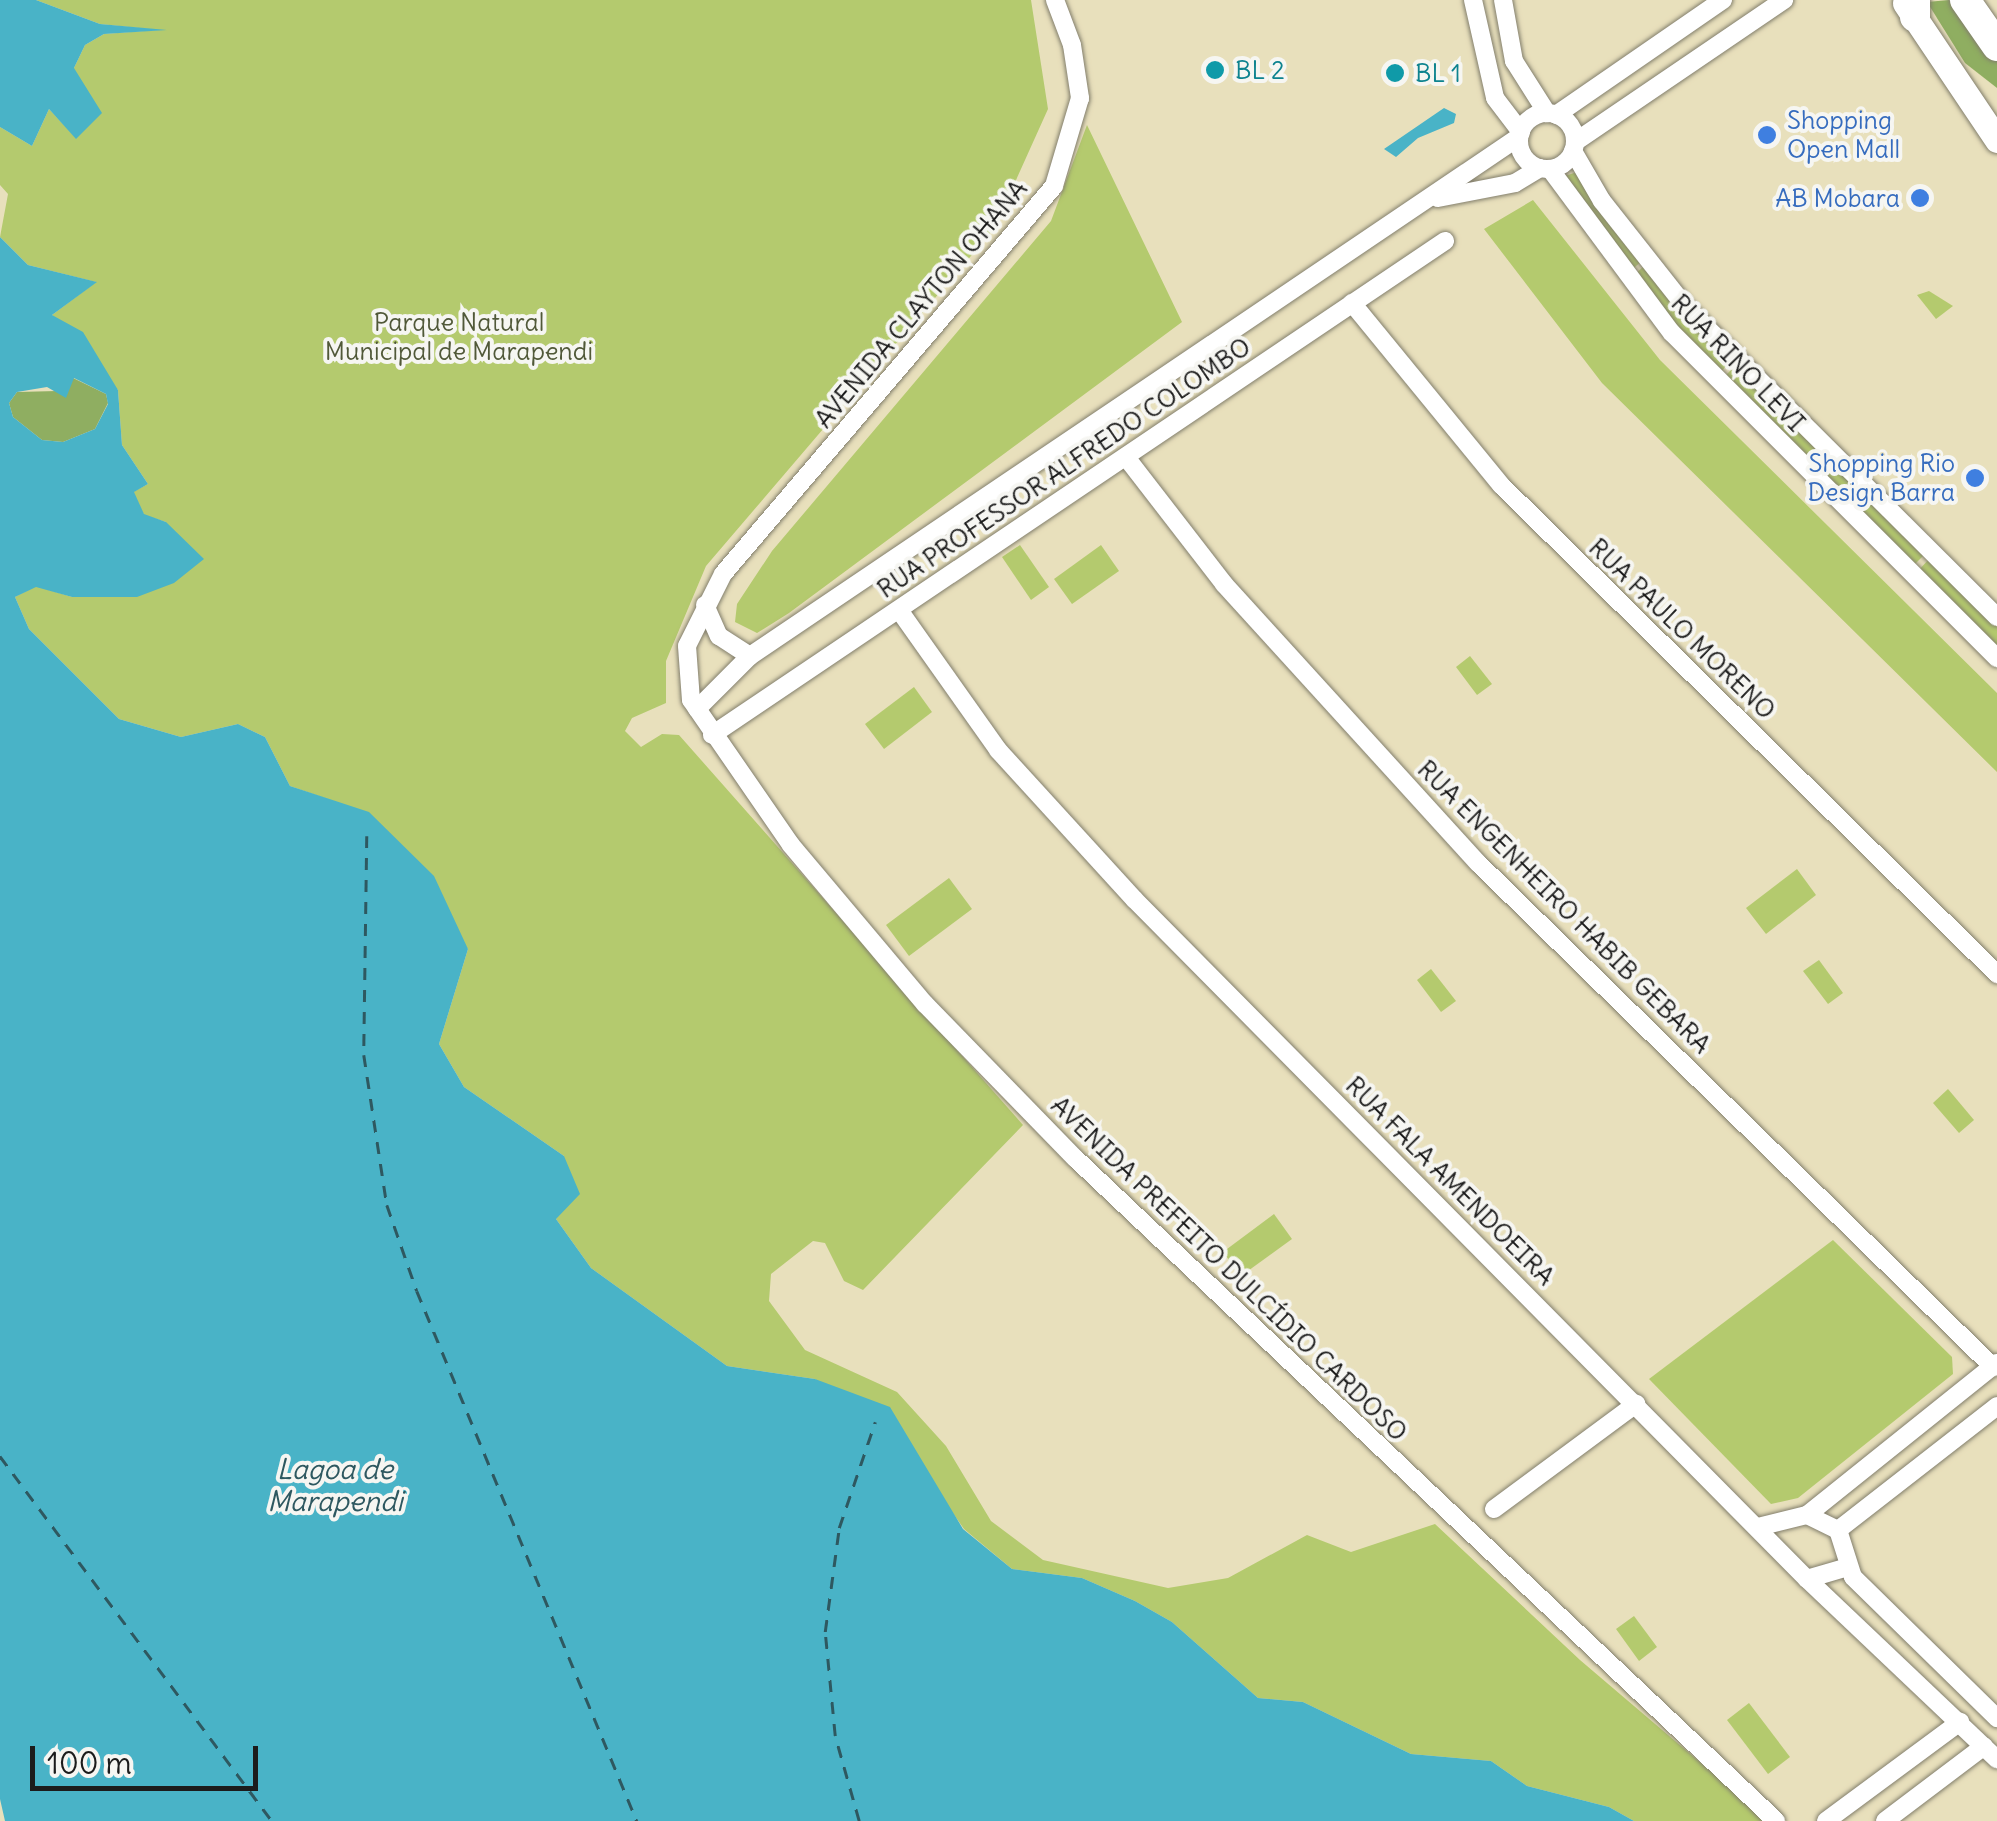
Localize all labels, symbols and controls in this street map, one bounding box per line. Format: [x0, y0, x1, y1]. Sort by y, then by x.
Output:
place label: BL 2 [1235, 55, 1285, 85]
place label: BL 1 [1415, 58, 1461, 88]
marker: BL 2 [1204, 59, 1226, 81]
marker: BL 1 [1384, 62, 1406, 84]
place label: Shopping Open Mall [1787, 106, 1900, 165]
marker: Shopping Open Mall [1756, 124, 1778, 146]
street label: AVENIDA CLAYTON OHANA [809, 174, 1033, 434]
place label: AB Mobara [1775, 183, 1900, 213]
marker: AB Mobara [1909, 187, 1931, 209]
street label: RUA RINO LEVI [1665, 288, 1811, 438]
park label: Parque Natural Municipal de Marapendi [325, 308, 593, 367]
street label: RUA PROFESSOR ALFREDO COLOMBO [872, 332, 1256, 604]
place label: Shopping Rio Design Barra [1807, 449, 1955, 508]
marker: Shopping Rio Design Barra [1964, 467, 1986, 489]
street label: RUA PAULO MORENO [1583, 532, 1781, 726]
street label: RUA ENGENHEIRO HABIB GEBARA [1411, 754, 1717, 1060]
street label: RUA FALA AMENDOEIRA [1339, 1070, 1561, 1292]
street label: AVENIDA PREFEITO DULCÍDIO CARDOSO [1045, 1090, 1413, 1448]
water label: Lagoa de Marapendi [267, 1452, 403, 1518]
scale bar [35, 1726, 262, 1788]
text: 100 m [47, 1744, 132, 1782]

